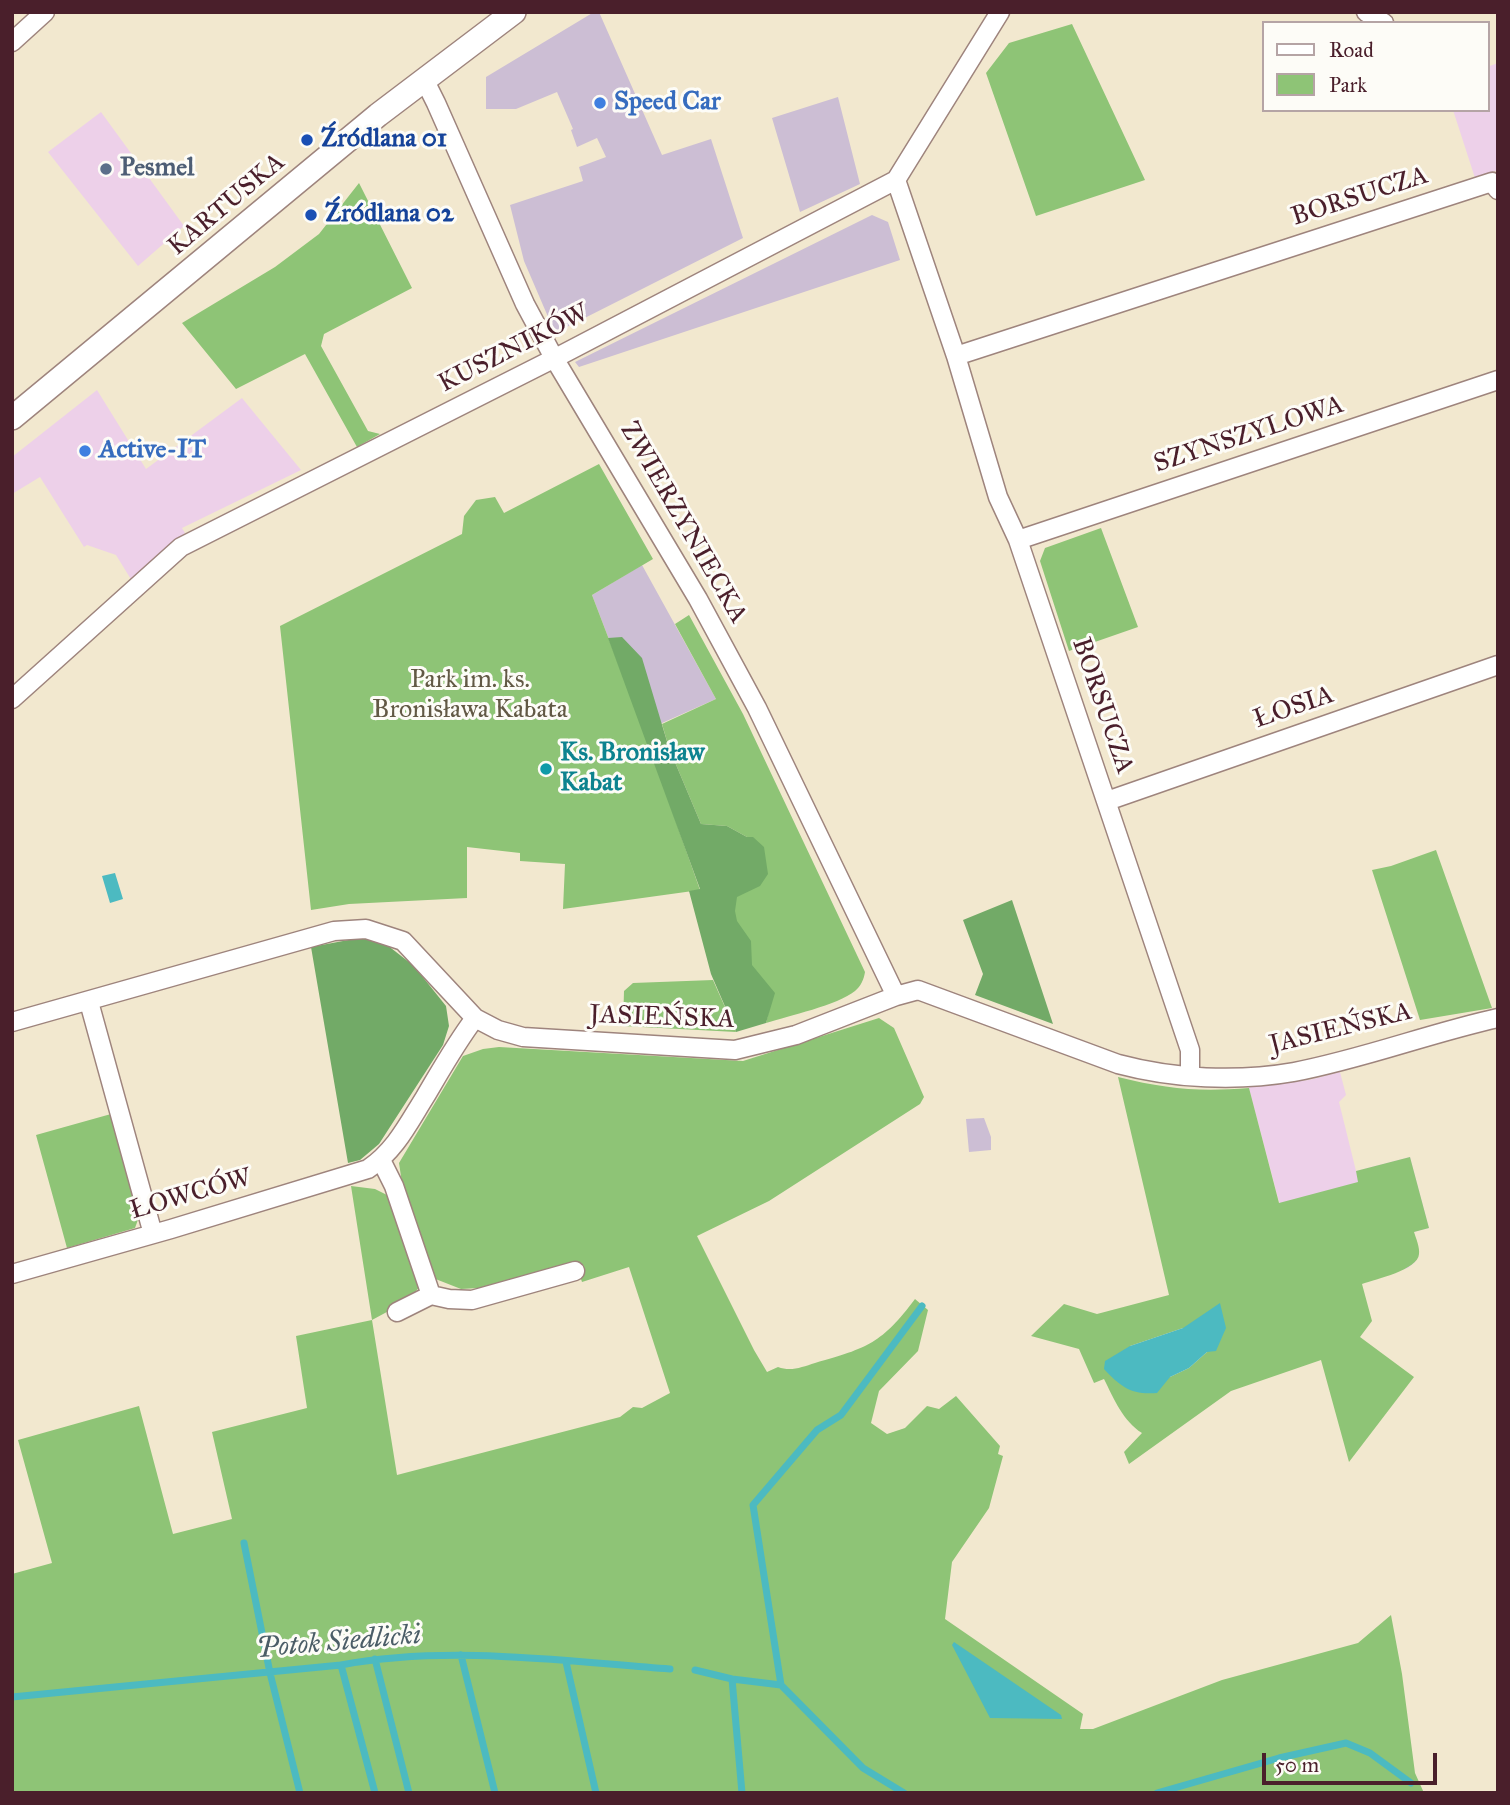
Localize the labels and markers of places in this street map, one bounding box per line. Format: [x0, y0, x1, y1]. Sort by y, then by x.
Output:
place label: Speed Car [614, 87, 721, 119]
marker: Speed Car [592, 95, 608, 111]
place label: Źródlana 01 [321, 124, 447, 156]
marker: Źródlana 01 [299, 132, 315, 148]
place label: Pesmel [120, 153, 194, 185]
marker: Pesmel [98, 161, 114, 177]
place label: Źródlana 02 [325, 199, 454, 231]
marker: Źródlana 02 [303, 207, 319, 223]
place label: Active-IT [99, 435, 206, 467]
marker: Active-IT [77, 443, 93, 459]
place label: Ks. Bronisław Kabat [560, 738, 705, 800]
marker: Ks. Bronisław Kabat [538, 761, 554, 777]

